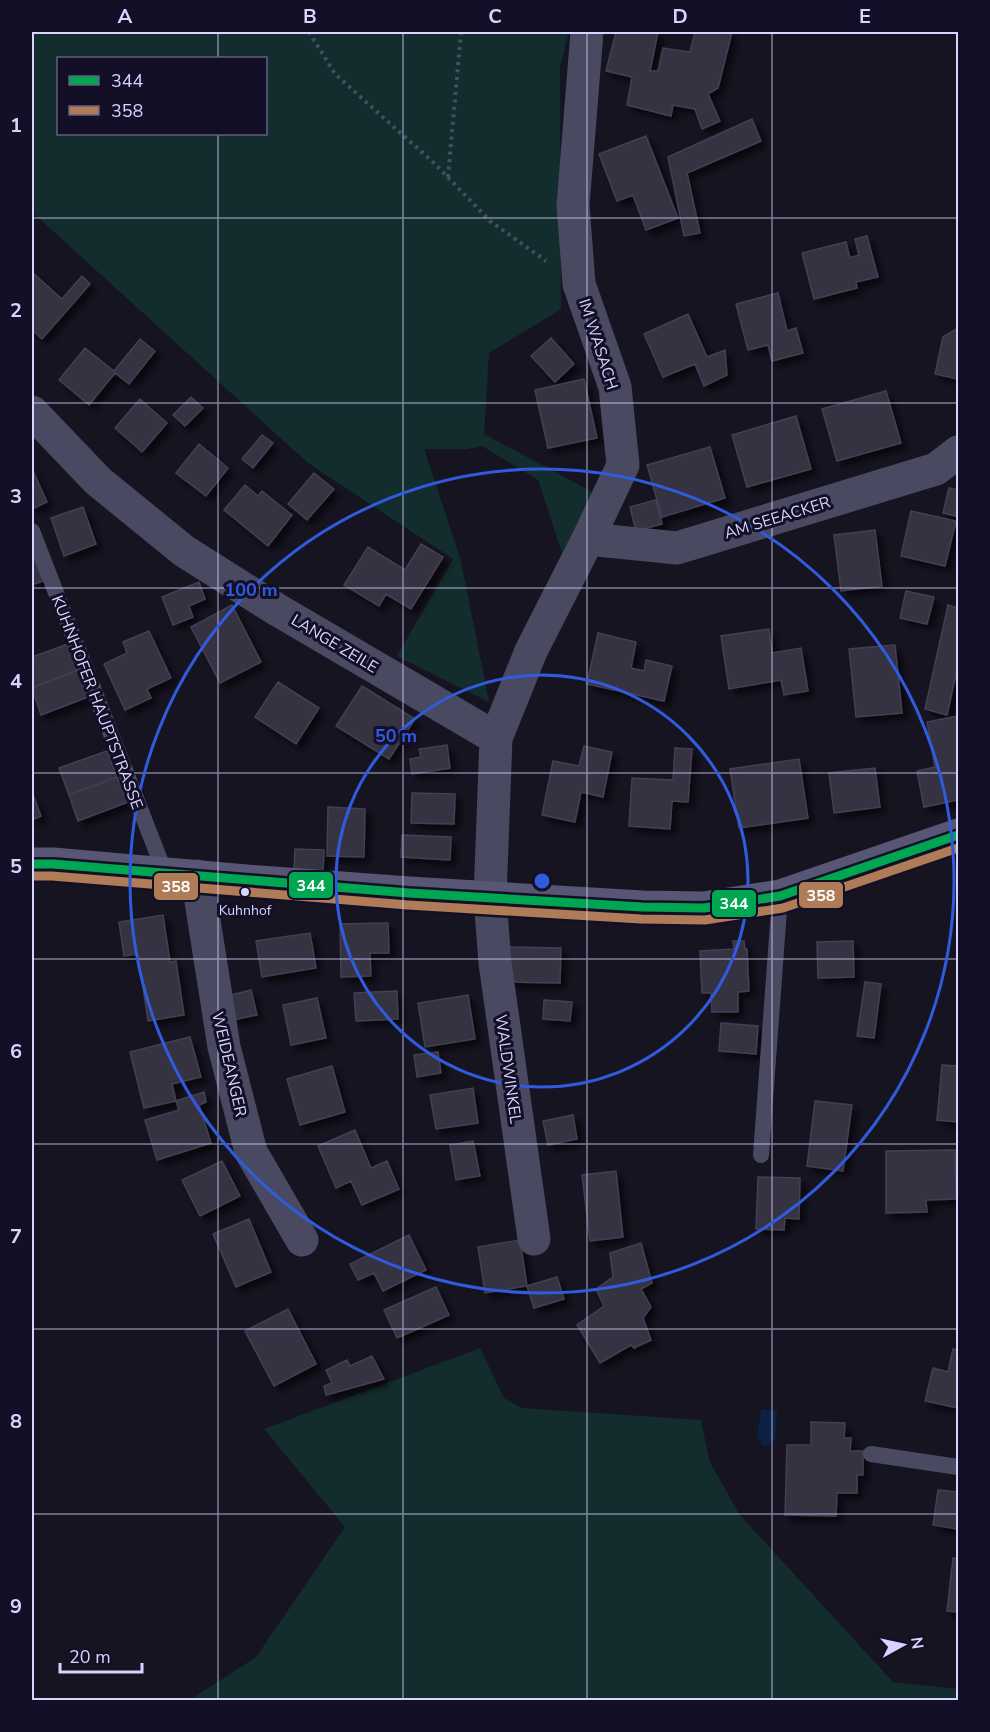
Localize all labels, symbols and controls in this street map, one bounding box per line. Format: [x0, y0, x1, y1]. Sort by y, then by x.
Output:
text: A [118, 3, 133, 30]
text: B [303, 3, 317, 30]
text: C [488, 3, 502, 30]
text: D [672, 3, 688, 30]
text: E [859, 3, 871, 30]
legend [57, 57, 267, 135]
text: 344 [111, 69, 144, 93]
text: 358 [111, 99, 143, 123]
text: 1 [10, 112, 22, 139]
street label: IM WASACH [573, 296, 623, 393]
text: 2 [10, 297, 22, 324]
text: 3 [10, 483, 22, 510]
street label: AM SEEACKER [721, 491, 833, 545]
text: 100 m [224, 578, 278, 602]
street label: KUHNHOFER HAUPTSTRASSE [46, 592, 148, 813]
street label: LANGE ZEILE [287, 609, 382, 678]
text: 4 [10, 668, 22, 695]
text: 50 m [375, 724, 417, 748]
text: 5 [10, 853, 22, 880]
line badge: 344 [288, 871, 334, 899]
centre of rings [532, 871, 552, 891]
line badge: 358 [153, 872, 199, 901]
text: 344 [297, 875, 326, 897]
text: 358 [162, 876, 190, 898]
line badge: 358 [798, 881, 844, 909]
text: 358 [807, 885, 835, 907]
marker: Kuhnhof [239, 886, 251, 898]
line badge: 344 [711, 889, 757, 918]
text: 344 [720, 893, 749, 915]
place label: Kuhnhof [219, 901, 272, 920]
street label: WEIDEANGER [206, 1010, 252, 1119]
street label: WALDWINKEL [489, 1013, 527, 1126]
text: 6 [10, 1038, 22, 1065]
text: 7 [10, 1223, 22, 1250]
text: 8 [10, 1408, 22, 1435]
text: 9 [10, 1593, 22, 1620]
north arrow [873, 1615, 933, 1675]
scale bar [60, 1636, 142, 1674]
text: N [905, 1636, 929, 1651]
text: 20 m [69, 1645, 111, 1669]

